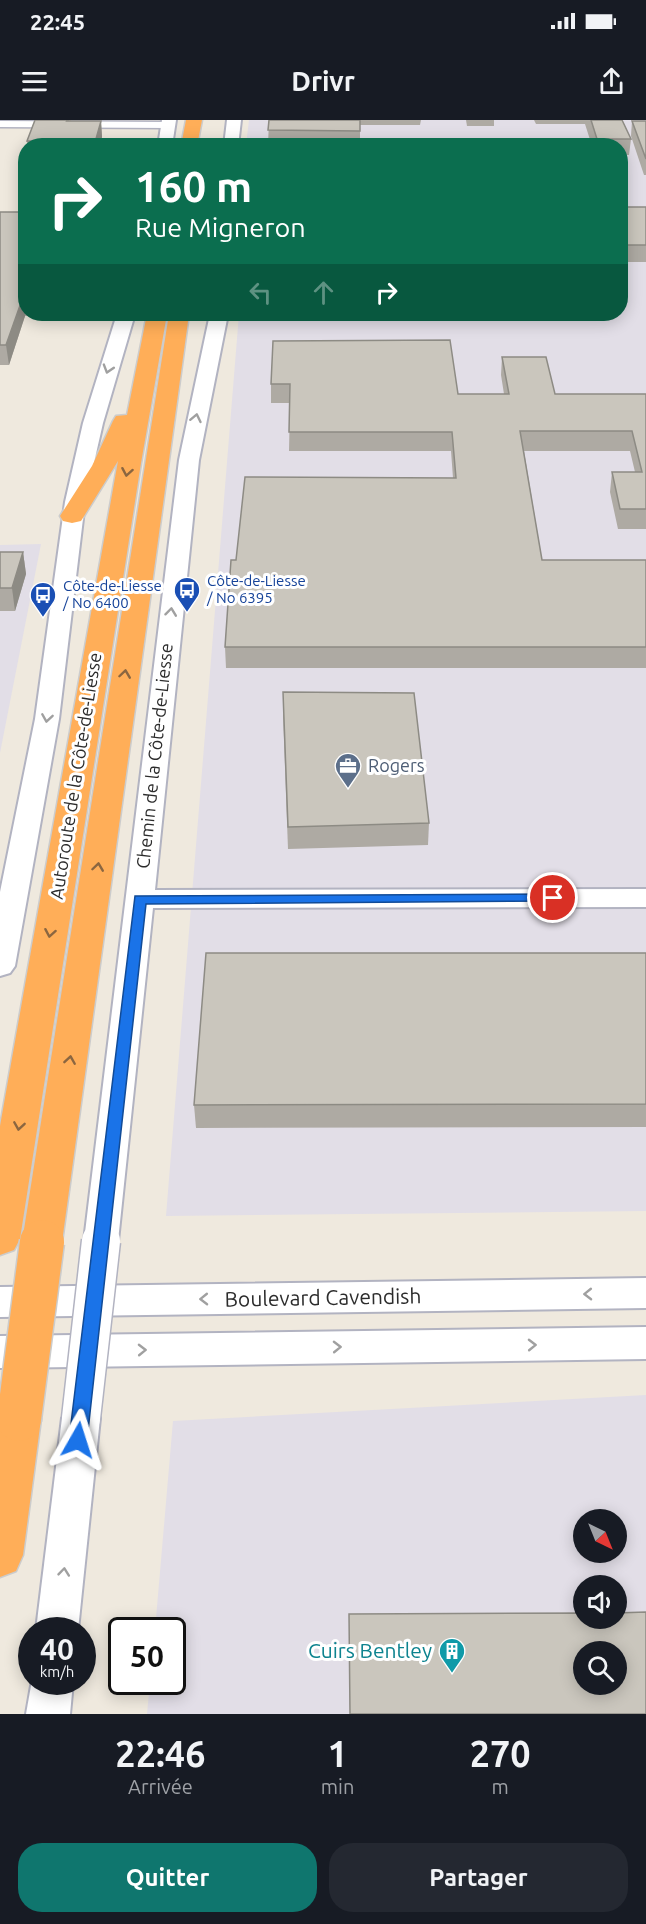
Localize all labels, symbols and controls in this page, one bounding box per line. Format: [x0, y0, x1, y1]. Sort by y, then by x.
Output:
text: 22:45 [30, 9, 85, 34]
icon: menu [18, 65, 51, 98]
icon: share [595, 65, 628, 98]
text: Drivr [291, 66, 355, 96]
icon: right [36, 162, 114, 240]
text: 160 m [135, 163, 252, 210]
text: Rue Migneron [135, 212, 306, 242]
icon: left [244, 276, 277, 309]
icon: ahead [307, 276, 340, 309]
icon: right [370, 276, 403, 309]
one-way arrow [103, 363, 116, 374]
one-way arrow [188, 413, 201, 423]
one-way arrow [122, 467, 134, 476]
place label: Côte-de-Liesse / No 6395 [206, 572, 306, 606]
bus stop icon: Côte-de-Liesse / No 6395 [172, 575, 202, 613]
place label: Côte-de-Liesse / No 6400 [62, 577, 162, 611]
bus stop icon: Côte-de-Liesse / No 6400 [28, 580, 58, 618]
one-way arrow [164, 607, 176, 616]
street label: Chemin de la Côte-de-Liesse [132, 642, 176, 870]
street label: Autoroute de la Côte-de-Liesse [46, 651, 104, 901]
one-way arrow [119, 669, 131, 678]
one-way arrow [42, 714, 54, 723]
office icon: Rogers [333, 751, 363, 789]
place label: Rogers [368, 755, 425, 775]
one-way arrow [92, 862, 104, 871]
pin [527, 872, 578, 923]
icon: arrive [536, 881, 569, 914]
one-way arrow [44, 928, 57, 938]
one-way arrow [64, 1055, 76, 1064]
one-way arrow [13, 1121, 25, 1130]
street label: Boulevard Cavendish [224, 1283, 422, 1311]
one-way arrow [583, 1287, 592, 1300]
one-way arrow [199, 1293, 208, 1306]
one-way arrow [528, 1338, 537, 1351]
one-way arrow [333, 1341, 342, 1353]
one-way arrow [138, 1343, 147, 1356]
position arrow [46, 1408, 110, 1472]
north arrow [573, 1509, 627, 1563]
map controls [573, 1509, 627, 1695]
one-way arrow [57, 1568, 70, 1577]
button: sound [573, 1575, 627, 1629]
speed limit sign: 50 [108, 1617, 186, 1695]
text: 40 [40, 1632, 74, 1666]
building icon: Cuirs Bentley [437, 1636, 467, 1674]
place label: Cuirs Bentley [308, 1638, 432, 1662]
button: search [573, 1641, 627, 1695]
text: km/h [40, 1663, 74, 1680]
text: 22:46 [115, 1733, 205, 1774]
text: 1 [327, 1733, 348, 1774]
text: 270 [470, 1733, 531, 1774]
text: Arrivée [128, 1775, 193, 1798]
text: min [321, 1775, 354, 1798]
text: m [492, 1775, 509, 1798]
button: Quitter [18, 1843, 317, 1912]
button: Partager [329, 1843, 628, 1912]

